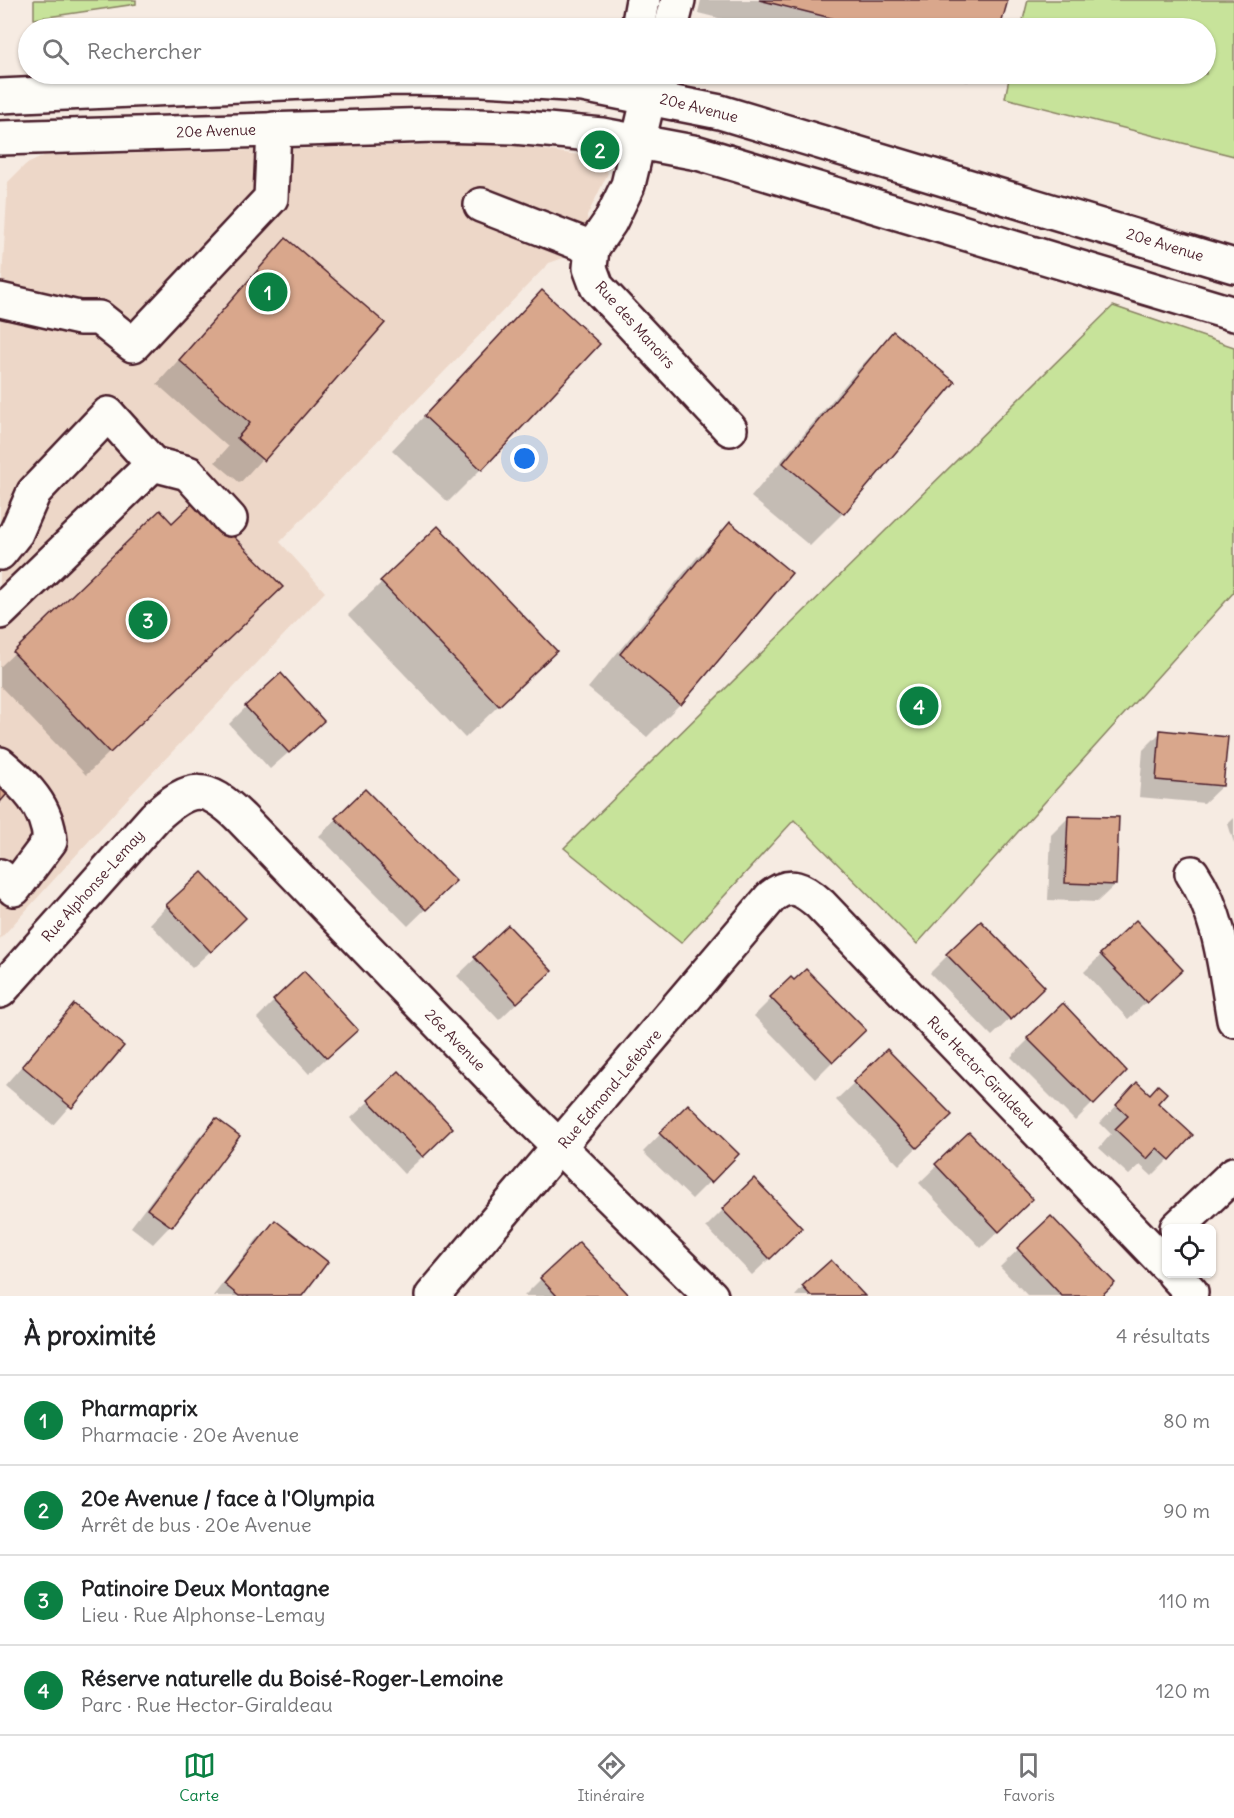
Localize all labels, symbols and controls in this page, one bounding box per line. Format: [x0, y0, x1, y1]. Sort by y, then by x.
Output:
search box [18, 18, 1216, 84]
icon: search [39, 35, 72, 68]
text: Rechercher [87, 37, 202, 65]
street label: 20e Avenue [658, 89, 740, 126]
street label: 20e Avenue [176, 120, 256, 141]
pin: 2 [580, 128, 620, 172]
street label: 20e Avenue [1124, 224, 1206, 265]
pin: 1 [248, 270, 288, 314]
street label: Rue des Manoirs [591, 277, 680, 372]
your location [510, 444, 539, 473]
pin: 3 [128, 598, 168, 642]
pin: 4 [900, 684, 938, 728]
street label: Rue Alphonse-Lemay [37, 826, 148, 946]
street label: 26e Avenue [421, 1005, 490, 1075]
street label: Rue Hector-Giraldeau [923, 1012, 1040, 1131]
street label: Rue Edmond-Lefebvre [554, 1025, 665, 1152]
map controls [1162, 1224, 1216, 1278]
button: locate [1162, 1224, 1216, 1278]
text: À proximité [24, 1319, 156, 1352]
text: 4 résultats [1116, 1323, 1210, 1348]
text: Pharmaprix [81, 1394, 198, 1422]
text: 1 [40, 1408, 47, 1433]
text: 80 m [1163, 1408, 1210, 1433]
text: Pharmacie · 20e Avenue [81, 1422, 299, 1447]
text: 20e Avenue / face à l'Olympia [81, 1484, 375, 1512]
text: 2 [38, 1498, 49, 1523]
text: 90 m [1163, 1498, 1210, 1523]
text: Arrêt de bus · 20e Avenue [81, 1512, 312, 1537]
text: Patinoire Deux Montagne [81, 1574, 330, 1602]
text: 3 [38, 1588, 49, 1613]
text: 110 m [1159, 1588, 1210, 1613]
text: Lieu · Rue Alphonse-Lemay [81, 1602, 325, 1627]
text: Réserve naturelle du Boisé-Roger-Lemoine [81, 1664, 503, 1692]
text: 4 [38, 1678, 49, 1703]
text: 120 m [1156, 1678, 1210, 1703]
text: Parc · Rue Hector-Giraldeau [81, 1692, 333, 1717]
tab: Carte [179, 1749, 219, 1805]
tab: Itinéraire [578, 1749, 645, 1805]
tab: Favoris [1003, 1749, 1055, 1805]

